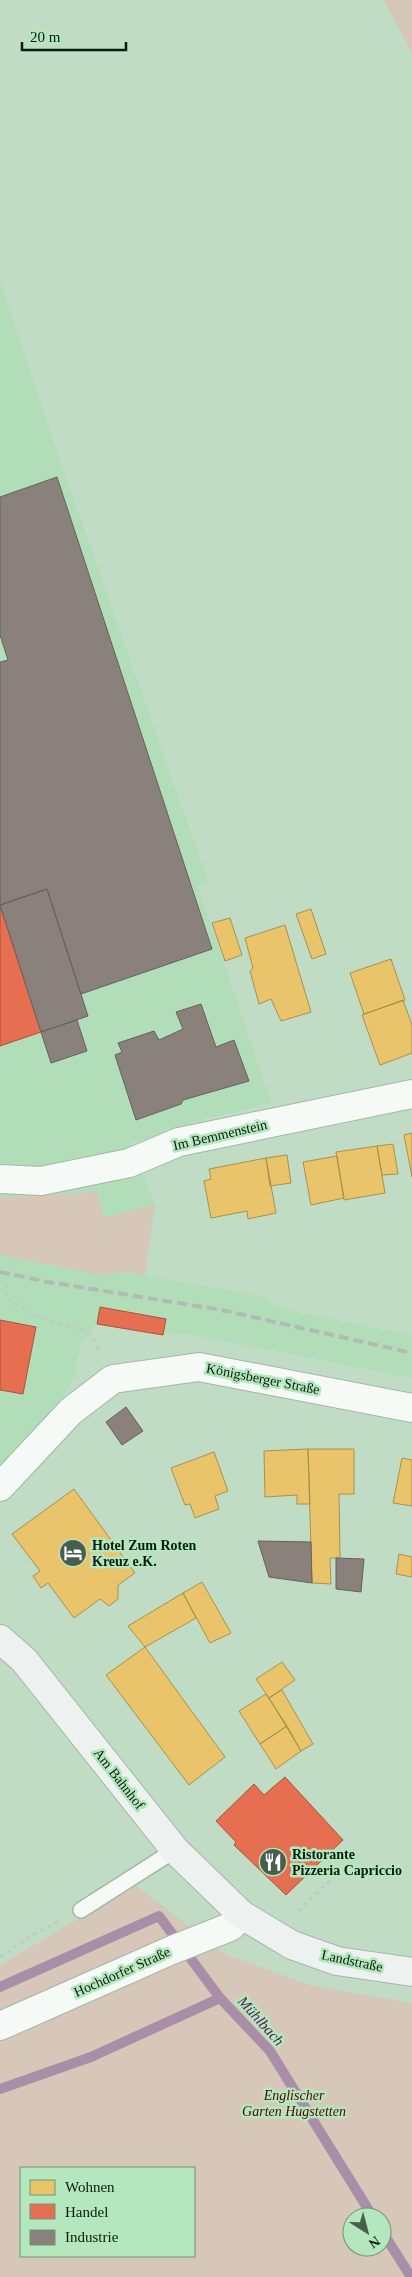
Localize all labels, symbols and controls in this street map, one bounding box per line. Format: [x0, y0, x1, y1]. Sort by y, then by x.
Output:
scale bar [22, 20, 126, 52]
text: 20 m [30, 29, 61, 45]
street label: Im Bemmenstein [172, 1117, 268, 1153]
street label: Königsberger Straße [205, 1361, 321, 1397]
hotel icon: Hotel Zum Roten Kreuz e.K. [58, 1538, 88, 1568]
place label: Hotel Zum Roten Kreuz e.K. [92, 1538, 196, 1569]
street label: Am Bahnhof [91, 1746, 148, 1813]
restaurant icon: Ristorante Pizzeria Capriccio [258, 1847, 288, 1877]
place label: Ristorante Pizzeria Capriccio [292, 1847, 402, 1878]
street label: Hochdorfer Straße [72, 1944, 172, 2000]
street label: Landstraße [320, 1947, 384, 1975]
water label: Mühlbach [234, 1992, 287, 2049]
park label: Englischer Garten Hugstetten [242, 2088, 346, 2119]
legend [20, 2167, 195, 2257]
text: Wohnen [65, 2179, 115, 2195]
text: Handel [65, 2204, 108, 2220]
north arrow [342, 2207, 392, 2257]
text: Industrie [65, 2229, 119, 2245]
text: N [366, 2233, 383, 2251]

